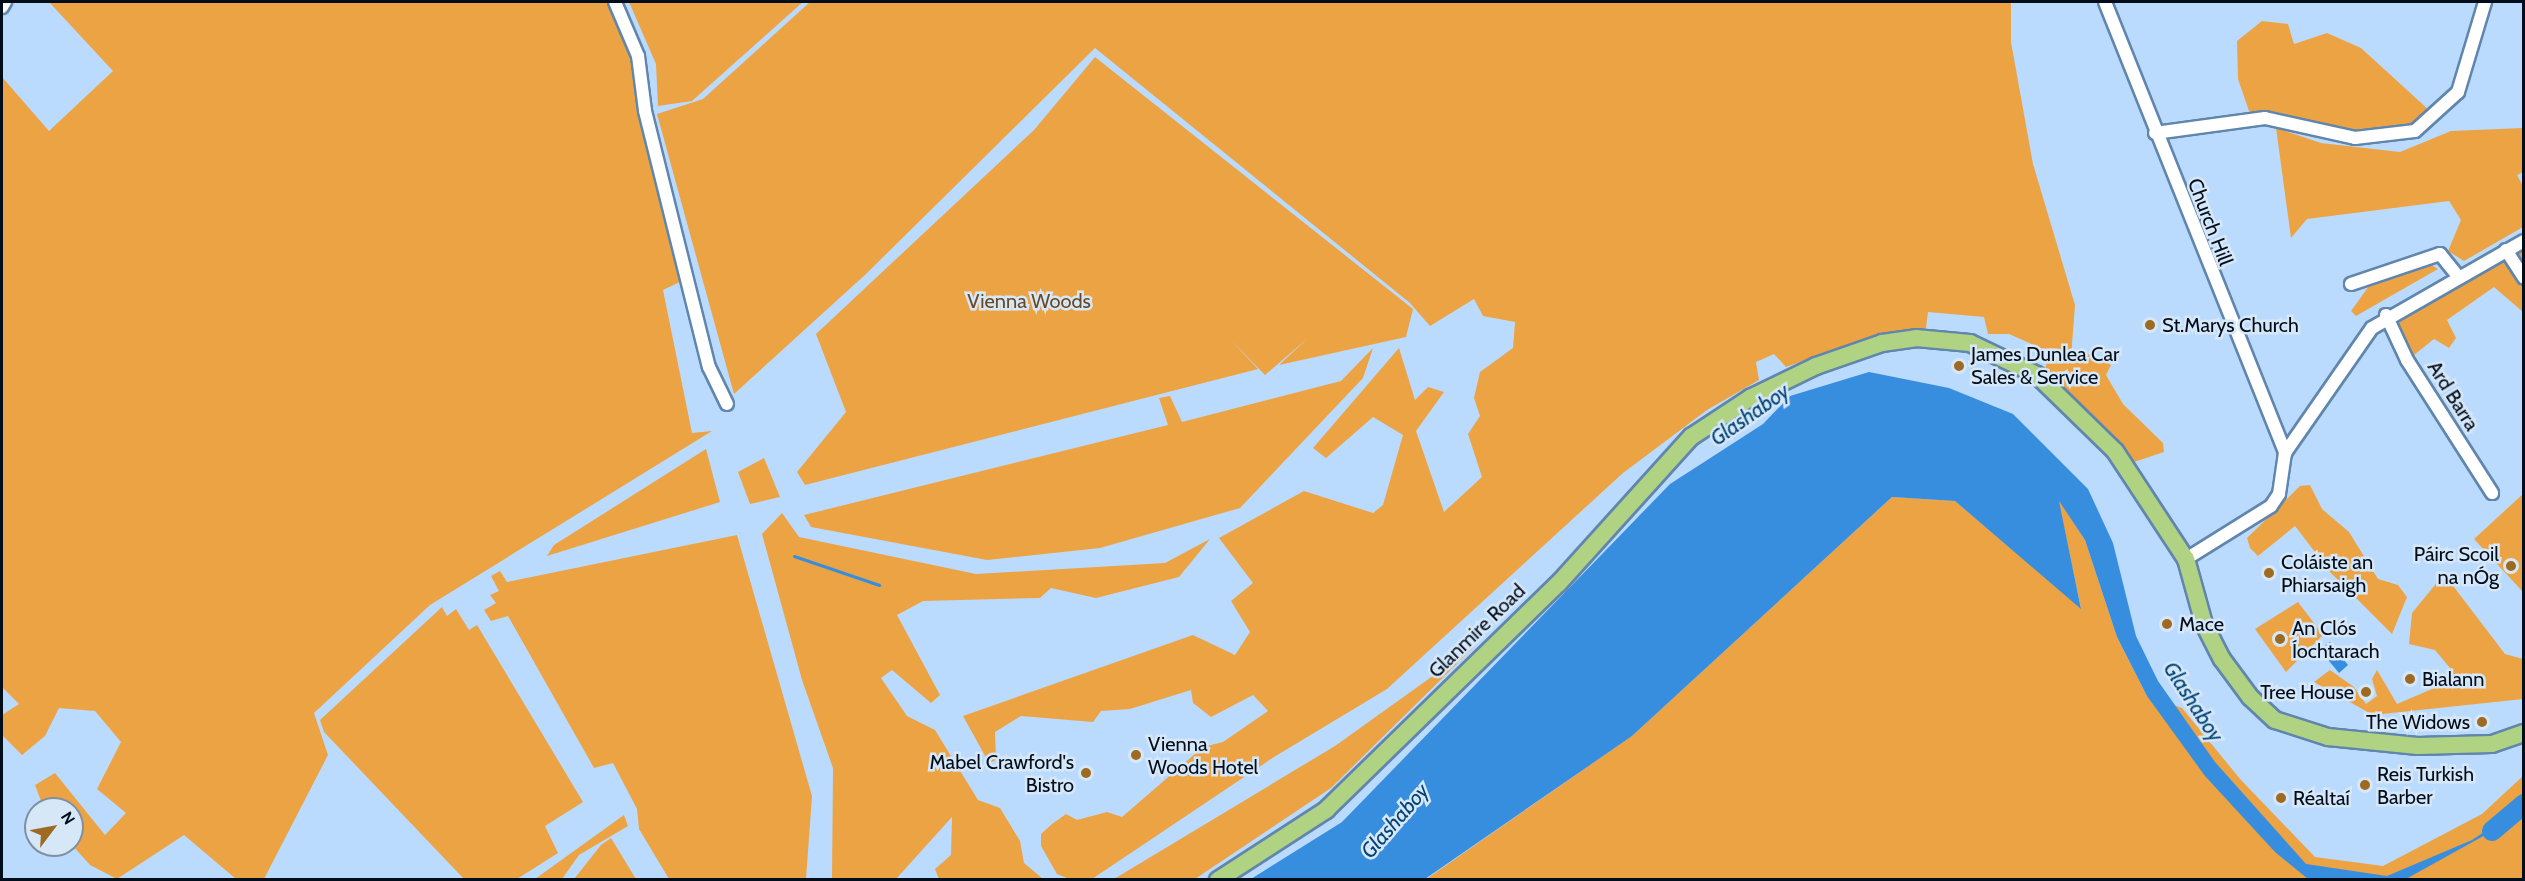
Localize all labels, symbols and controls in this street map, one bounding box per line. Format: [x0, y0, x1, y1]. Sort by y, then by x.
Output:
street label: Church Hill [2182, 175, 2238, 269]
park label: Vienna Woods [967, 289, 1091, 313]
place label: St.Marys Church [2162, 313, 2299, 337]
marker: St.Marys Church [2143, 318, 2157, 332]
place label: James Dunlea Car Sales & Service [1971, 342, 2119, 389]
street label: Ard Barra [2422, 357, 2484, 435]
marker: James Dunlea Car Sales & Service [1952, 359, 1966, 373]
water label: Glashaboy [1706, 379, 1794, 451]
place label: Páirc Scoil na nÓg [2414, 542, 2499, 589]
place label: Coláiste an Phiarsaigh [2281, 550, 2373, 597]
marker: Páirc Scoil na nÓg [2504, 559, 2518, 573]
marker: Coláiste an Phiarsaigh [2262, 566, 2276, 580]
street label: Glanmire Road [1424, 579, 1530, 683]
place label: Mace [2179, 612, 2224, 636]
place label: An Clós Íochtarach [2292, 616, 2380, 663]
marker: Mace [2160, 617, 2174, 631]
marker: An Clós Íochtarach [2273, 632, 2287, 646]
water label: Glashaboy [2158, 657, 2228, 747]
place label: Bialann [2422, 667, 2484, 691]
marker: Bialann [2403, 672, 2417, 686]
place label: Tree House [2260, 680, 2354, 704]
marker: Tree House [2359, 685, 2373, 699]
place label: The Widows [2366, 710, 2470, 734]
marker: The Widows [2475, 715, 2489, 729]
place label: Vienna Woods Hotel [1148, 732, 1258, 779]
marker: Vienna Woods Hotel [1129, 748, 1143, 762]
place label: Mabel Crawford's Bistro [929, 750, 1074, 797]
place label: Reis Turkish Barber [2377, 762, 2474, 809]
marker: Mabel Crawford's Bistro [1079, 766, 1093, 780]
marker: Reis Turkish Barber [2358, 778, 2372, 792]
water label: Glashaboy [1356, 779, 1434, 863]
place label: Réaltaí [2293, 786, 2350, 810]
marker: Réaltaí [2274, 791, 2288, 805]
north arrow [24, 797, 84, 857]
text: N [57, 808, 79, 828]

